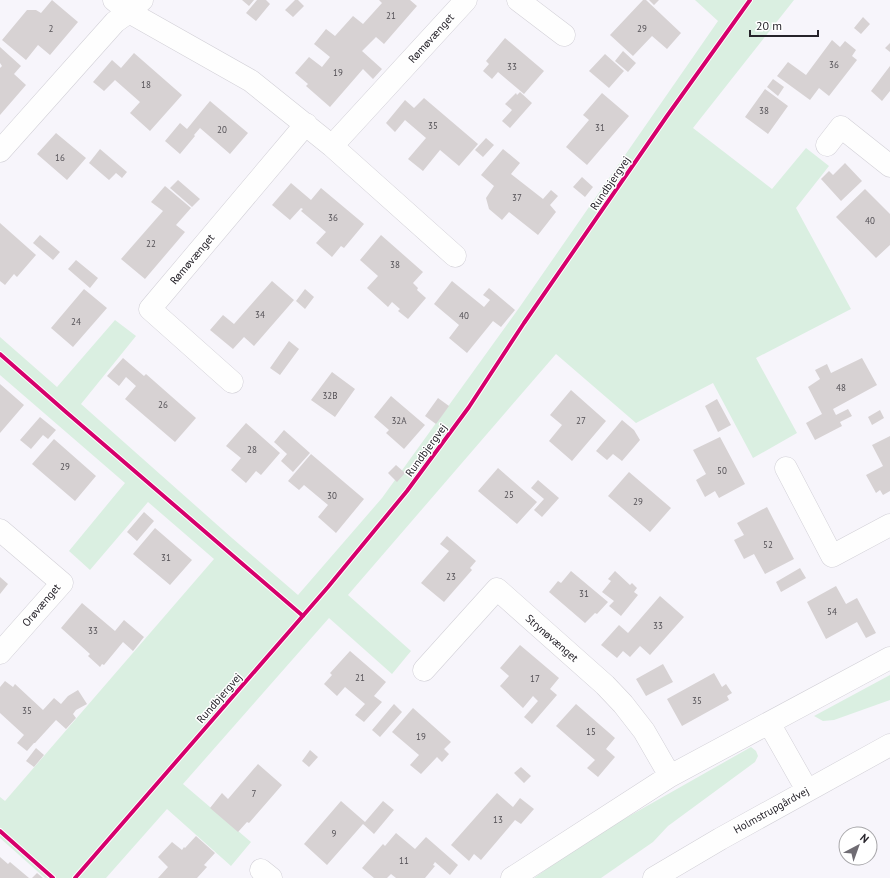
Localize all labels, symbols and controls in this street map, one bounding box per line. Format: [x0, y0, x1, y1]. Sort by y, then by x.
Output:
house number: 21 [386, 10, 396, 21]
street label: Rømøvænget [405, 10, 457, 66]
scale bar [750, 12, 818, 38]
text: 20 m [756, 18, 782, 33]
house number: 2 [49, 23, 54, 34]
house number: 29 [637, 23, 647, 34]
house number: 36 [829, 59, 839, 70]
house number: 33 [507, 61, 517, 72]
house number: 19 [333, 67, 343, 78]
house number: 18 [141, 79, 151, 90]
house number: 38 [759, 105, 769, 116]
house number: 35 [428, 120, 438, 131]
house number: 31 [595, 122, 605, 133]
house number: 20 [217, 124, 227, 135]
house number: 16 [55, 152, 65, 163]
street label: Rundbjergvej [587, 153, 633, 213]
house number: 37 [512, 192, 522, 203]
house number: 36 [328, 212, 338, 223]
house number: 40 [865, 215, 875, 226]
street label: Rømøvænget [167, 231, 217, 287]
house number: 22 [146, 238, 156, 249]
house number: 38 [390, 259, 400, 270]
house number: 34 [255, 309, 265, 320]
house number: 40 [459, 310, 469, 321]
house number: 24 [71, 316, 81, 327]
house number: 48 [836, 382, 846, 393]
house number: 32B [322, 390, 338, 401]
house number: 26 [158, 399, 168, 410]
house number: 32A [391, 415, 407, 426]
house number: 27 [576, 415, 586, 426]
street label: Rundbjergvej [402, 421, 450, 479]
house number: 28 [247, 444, 257, 455]
house number: 29 [60, 461, 70, 472]
house number: 50 [717, 465, 727, 476]
house number: 25 [504, 489, 514, 500]
house number: 30 [327, 490, 337, 501]
house number: 29 [633, 496, 643, 507]
house number: 52 [763, 539, 773, 550]
house number: 31 [161, 552, 171, 563]
house number: 23 [446, 571, 456, 582]
street label: Orøvænget [19, 580, 63, 630]
house number: 31 [579, 588, 589, 599]
house number: 54 [827, 606, 837, 617]
street label: Strynøvænget [523, 611, 582, 665]
house number: 33 [653, 620, 663, 631]
house number: 33 [88, 625, 98, 636]
street label: Rundbjergvej [193, 670, 245, 726]
house number: 21 [355, 672, 365, 683]
house number: 17 [530, 673, 540, 684]
house number: 35 [692, 695, 702, 706]
house number: 35 [22, 705, 32, 716]
house number: 15 [586, 726, 596, 737]
house number: 19 [416, 731, 426, 742]
street label: Holmstrupgårdvej [731, 783, 811, 837]
house number: 7 [252, 788, 257, 799]
house number: 13 [493, 814, 503, 825]
north arrow [838, 826, 878, 866]
house number: 9 [332, 828, 337, 839]
text: N [857, 831, 872, 846]
house number: 11 [399, 855, 409, 866]

